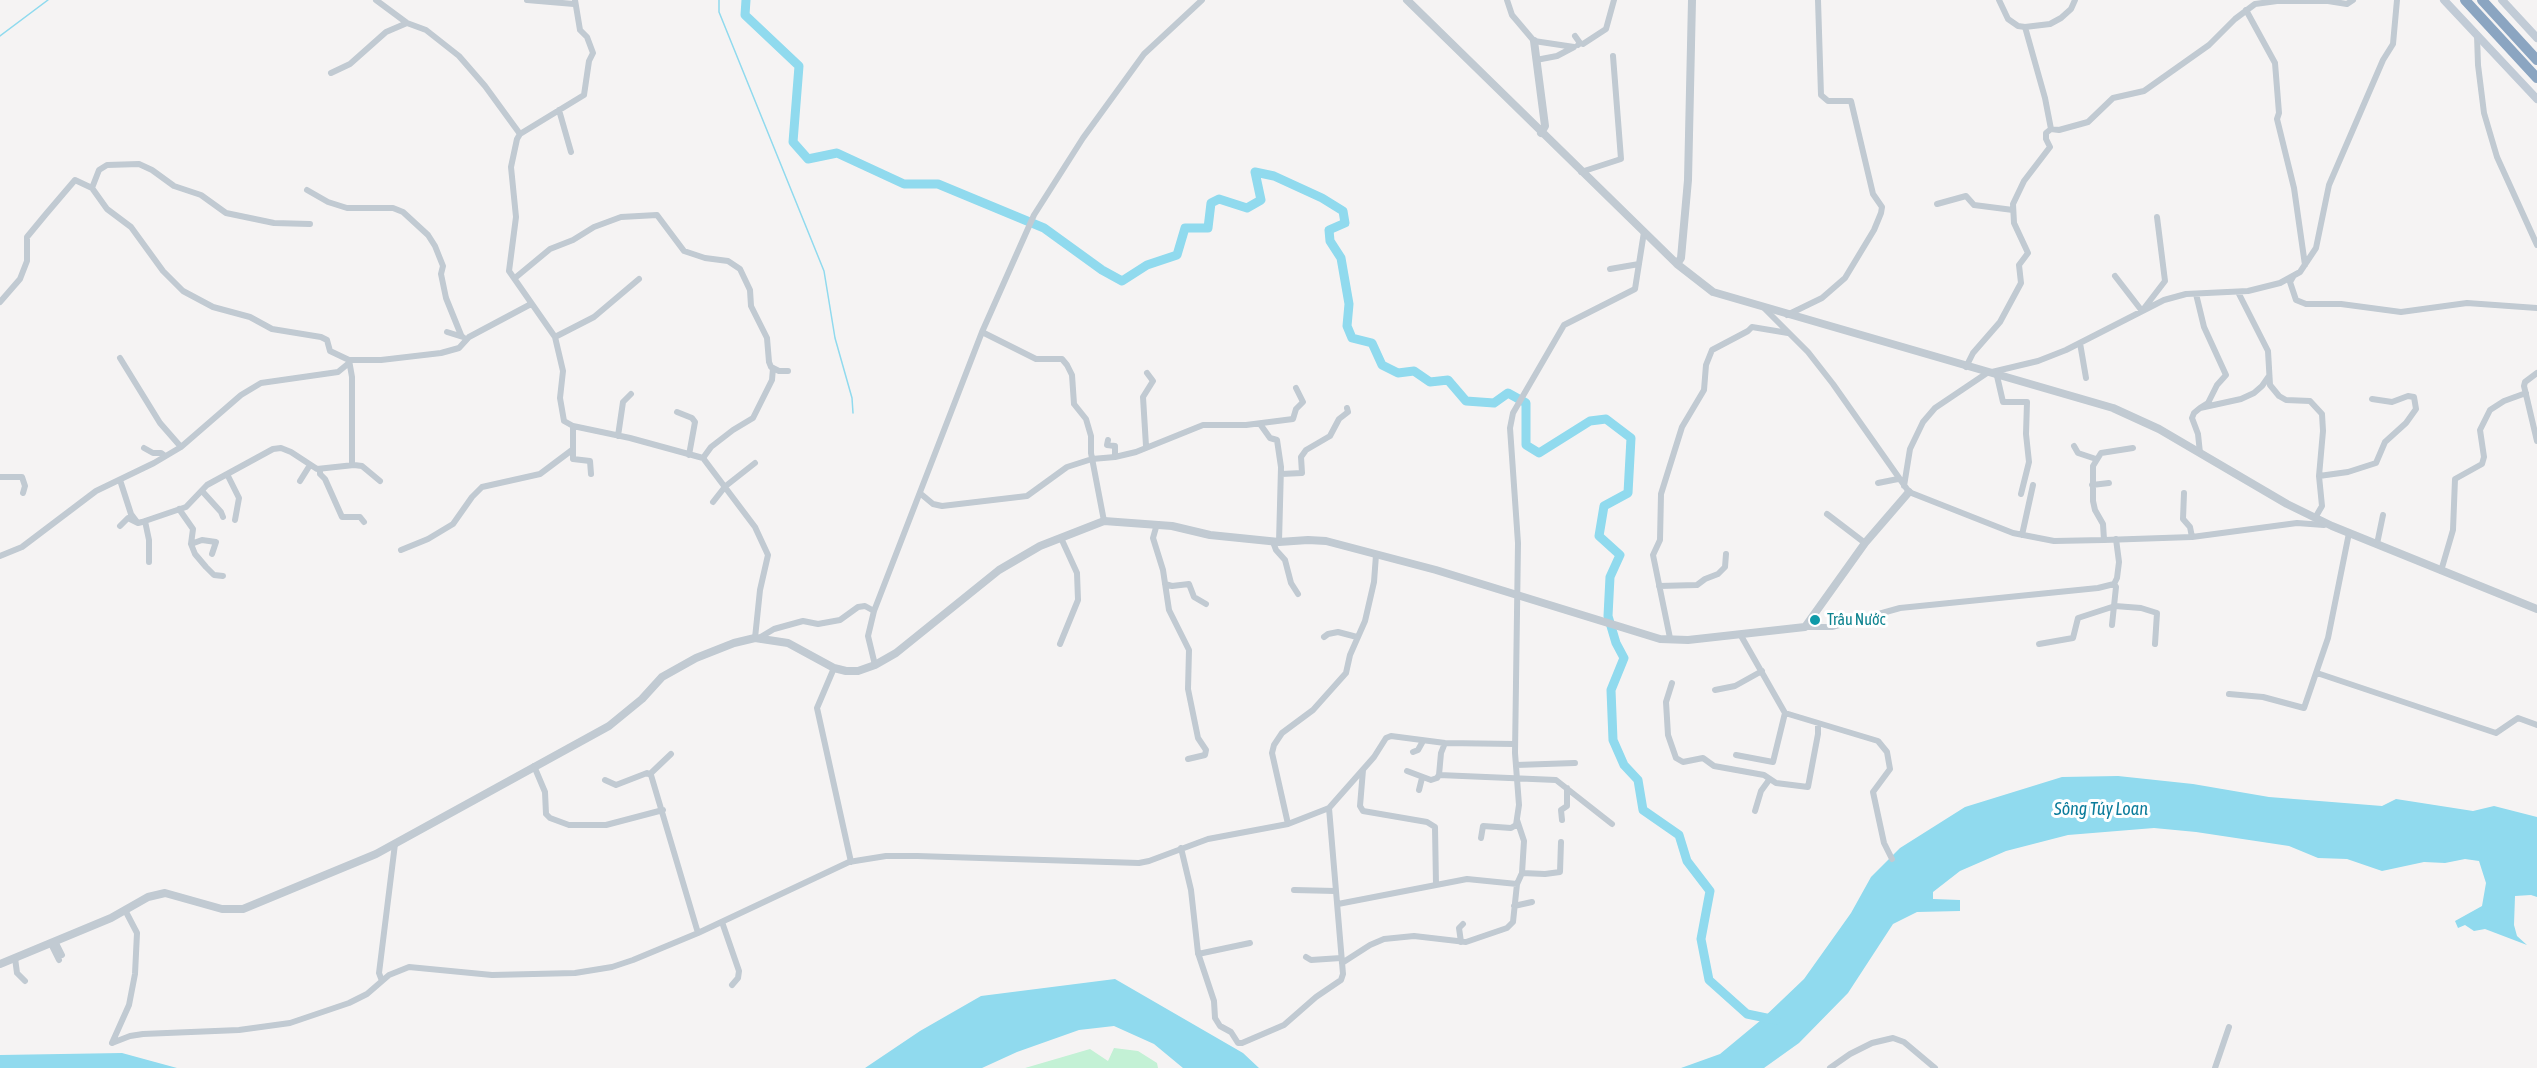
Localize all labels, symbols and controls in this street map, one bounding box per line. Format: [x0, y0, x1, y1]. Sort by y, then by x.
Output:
place label: Trâu Nước [1827, 610, 1885, 630]
marker: Trâu Nước [1808, 613, 1822, 627]
water label: Sông Túy Loan [2054, 798, 2148, 820]

